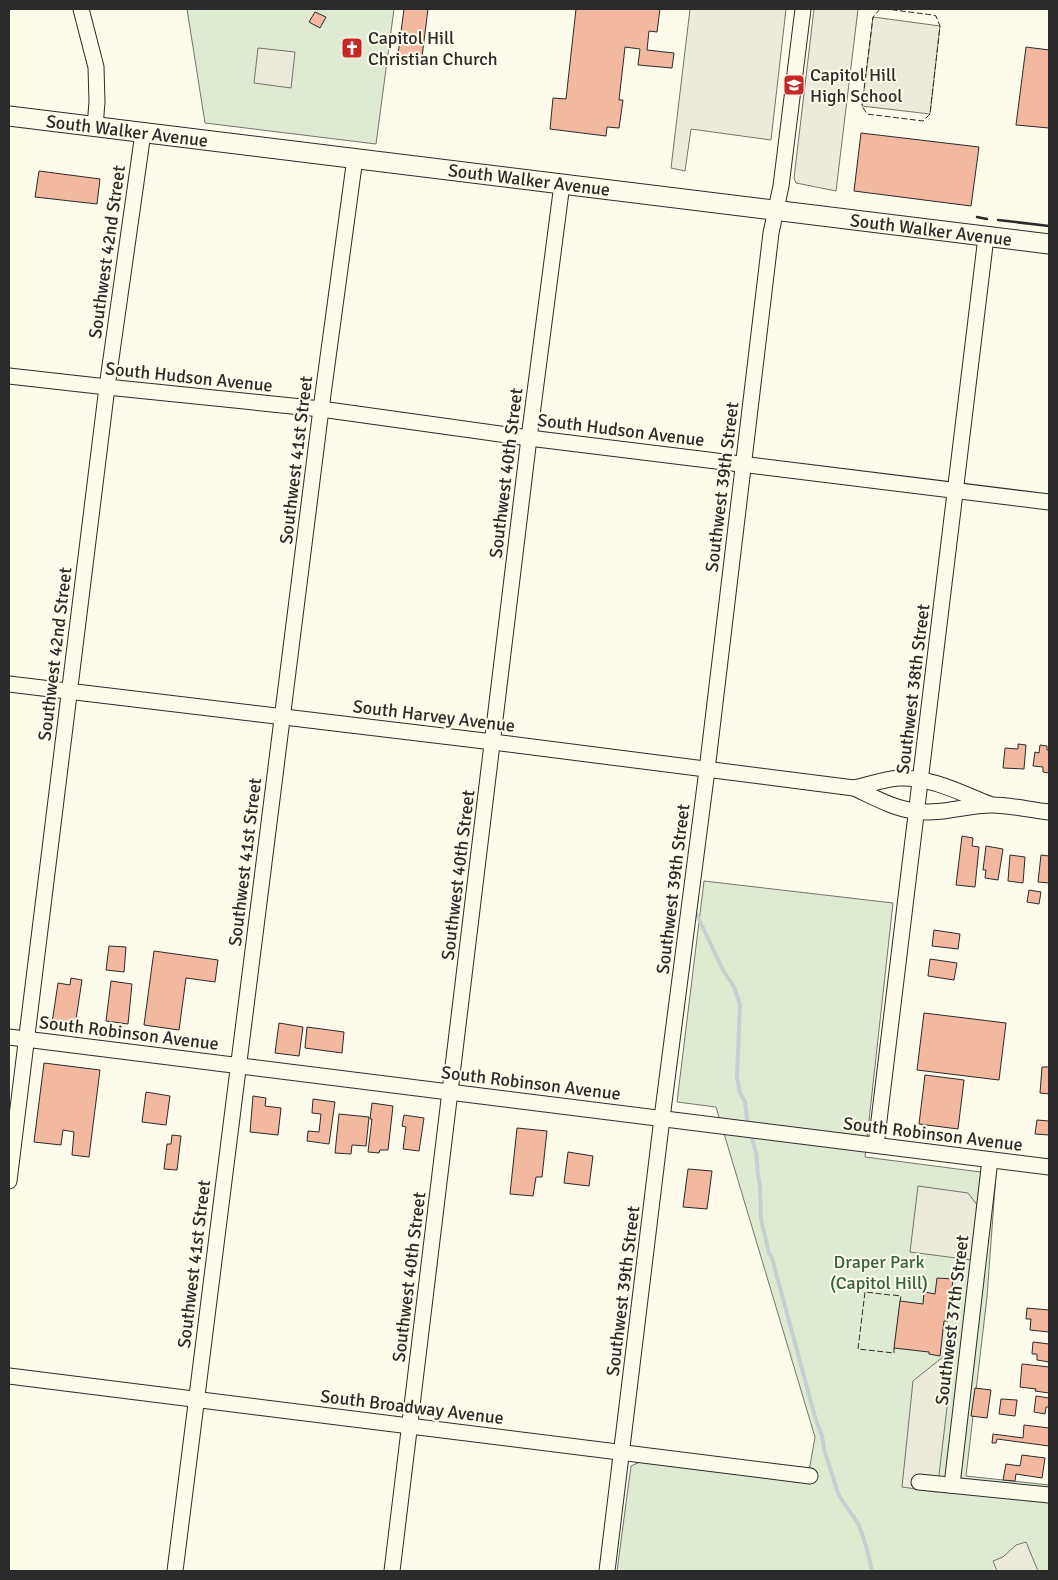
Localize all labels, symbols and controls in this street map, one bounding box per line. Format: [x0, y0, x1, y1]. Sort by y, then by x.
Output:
place label: Capitol Hill Christian Church [368, 27, 498, 70]
church icon: Capitol Hill Christian Church [340, 36, 364, 60]
place label: Capitol Hill High School [810, 64, 903, 107]
school or university icon: Capitol Hill High School [782, 73, 806, 97]
street label: South Walker Avenue [45, 110, 209, 152]
street label: South Walker Avenue [447, 159, 611, 201]
street label: Southwest 42nd Street [84, 164, 130, 340]
street label: South Walker Avenue [849, 209, 1013, 251]
street label: South Hudson Avenue [104, 357, 274, 397]
street label: Southwest 41st Street [275, 375, 317, 545]
street label: Southwest 40th Street [485, 387, 527, 559]
street label: Southwest 39th Street [701, 401, 743, 573]
street label: South Hudson Avenue [536, 409, 706, 451]
street label: Southwest 42nd Street [33, 566, 77, 742]
street label: Southwest 38th Street [892, 603, 934, 775]
street label: South Harvey Avenue [352, 695, 516, 737]
street label: Southwest 41st Street [224, 777, 266, 947]
street label: Southwest 40th Street [437, 789, 479, 961]
street label: Southwest 39th Street [652, 803, 694, 975]
street label: South Robinson Avenue [38, 1011, 220, 1055]
street label: South Robinson Avenue [440, 1061, 622, 1105]
street label: South Robinson Avenue [842, 1112, 1024, 1156]
street label: Southwest 41st Street [173, 1179, 215, 1349]
street label: Southwest 40th Street [388, 1191, 430, 1363]
street label: Southwest 39th Street [602, 1205, 644, 1377]
street label: Southwest 37th Street [931, 1234, 973, 1406]
park label: Draper Park (Capitol Hill) [830, 1251, 928, 1294]
street label: South Broadway Avenue [319, 1385, 505, 1429]

